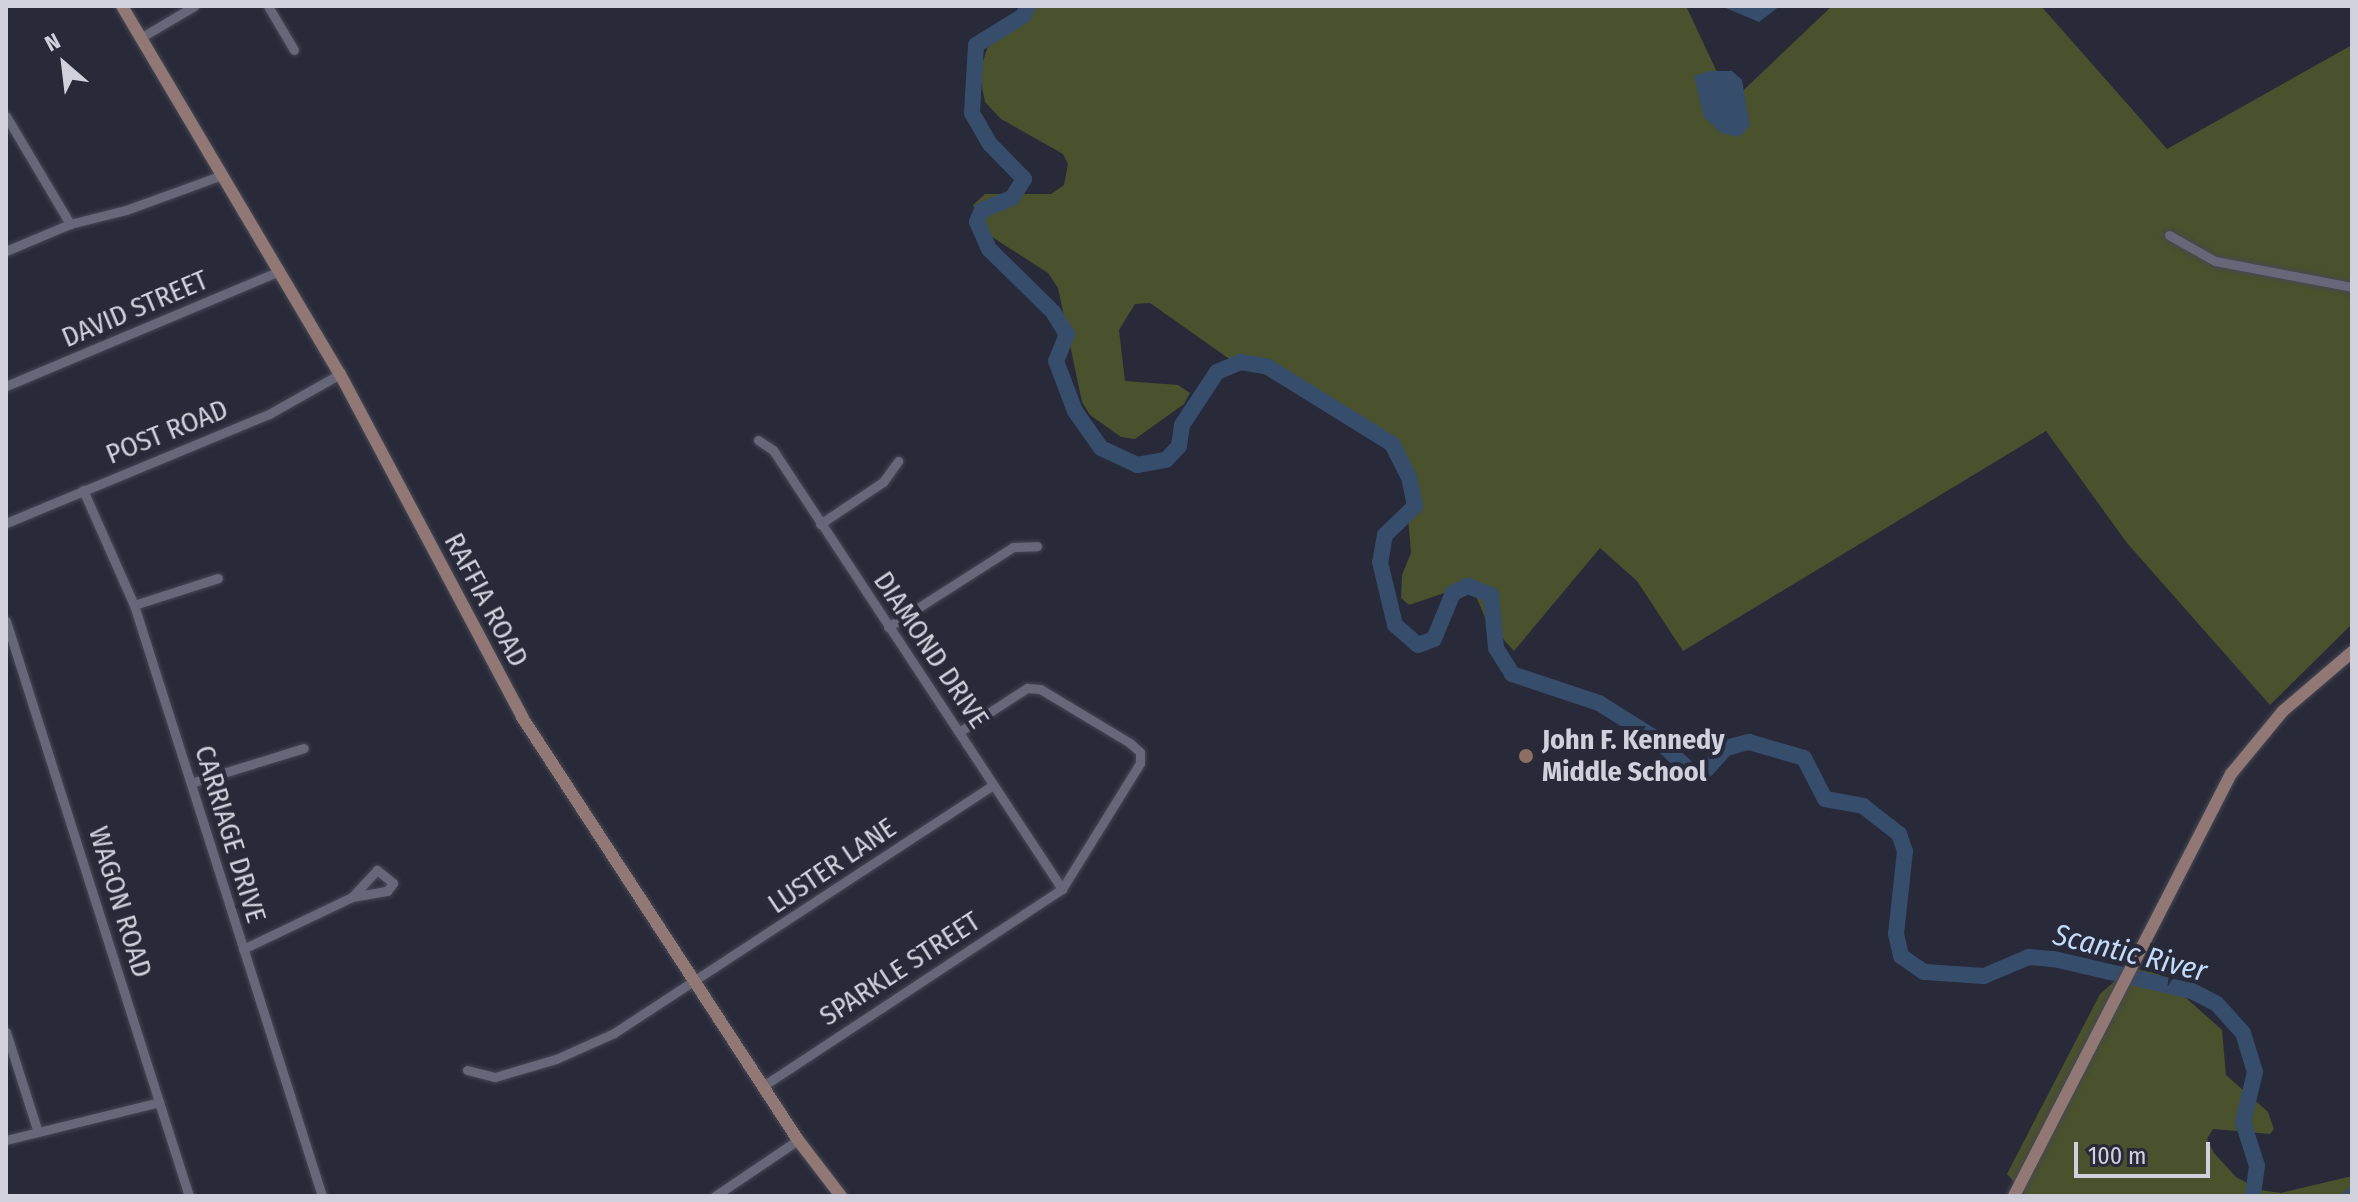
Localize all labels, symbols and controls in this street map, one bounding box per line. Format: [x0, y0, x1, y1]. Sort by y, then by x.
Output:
north arrow [24, 24, 104, 104]
text: N [40, 27, 65, 57]
street label: DAVID STREET [57, 263, 213, 355]
street label: POST ROAD [101, 392, 233, 472]
street label: RAFFIA ROAD [437, 527, 535, 673]
street label: DIAMOND DRIVE [866, 565, 996, 735]
place label: John F. Kennedy Middle School [1542, 723, 1725, 789]
street label: CARRIAGE DRIVE [187, 741, 273, 927]
marker: John F. Kennedy Middle School [1517, 747, 1535, 765]
street label: LUSTER LANE [762, 811, 902, 921]
street label: WAGON ROAD [81, 823, 159, 981]
street label: SPARKLE STREET [813, 905, 987, 1033]
water label: Scantic River [2050, 917, 2210, 989]
scale bar [2078, 1126, 2214, 1176]
text: 100 m [2088, 1142, 2146, 1170]

